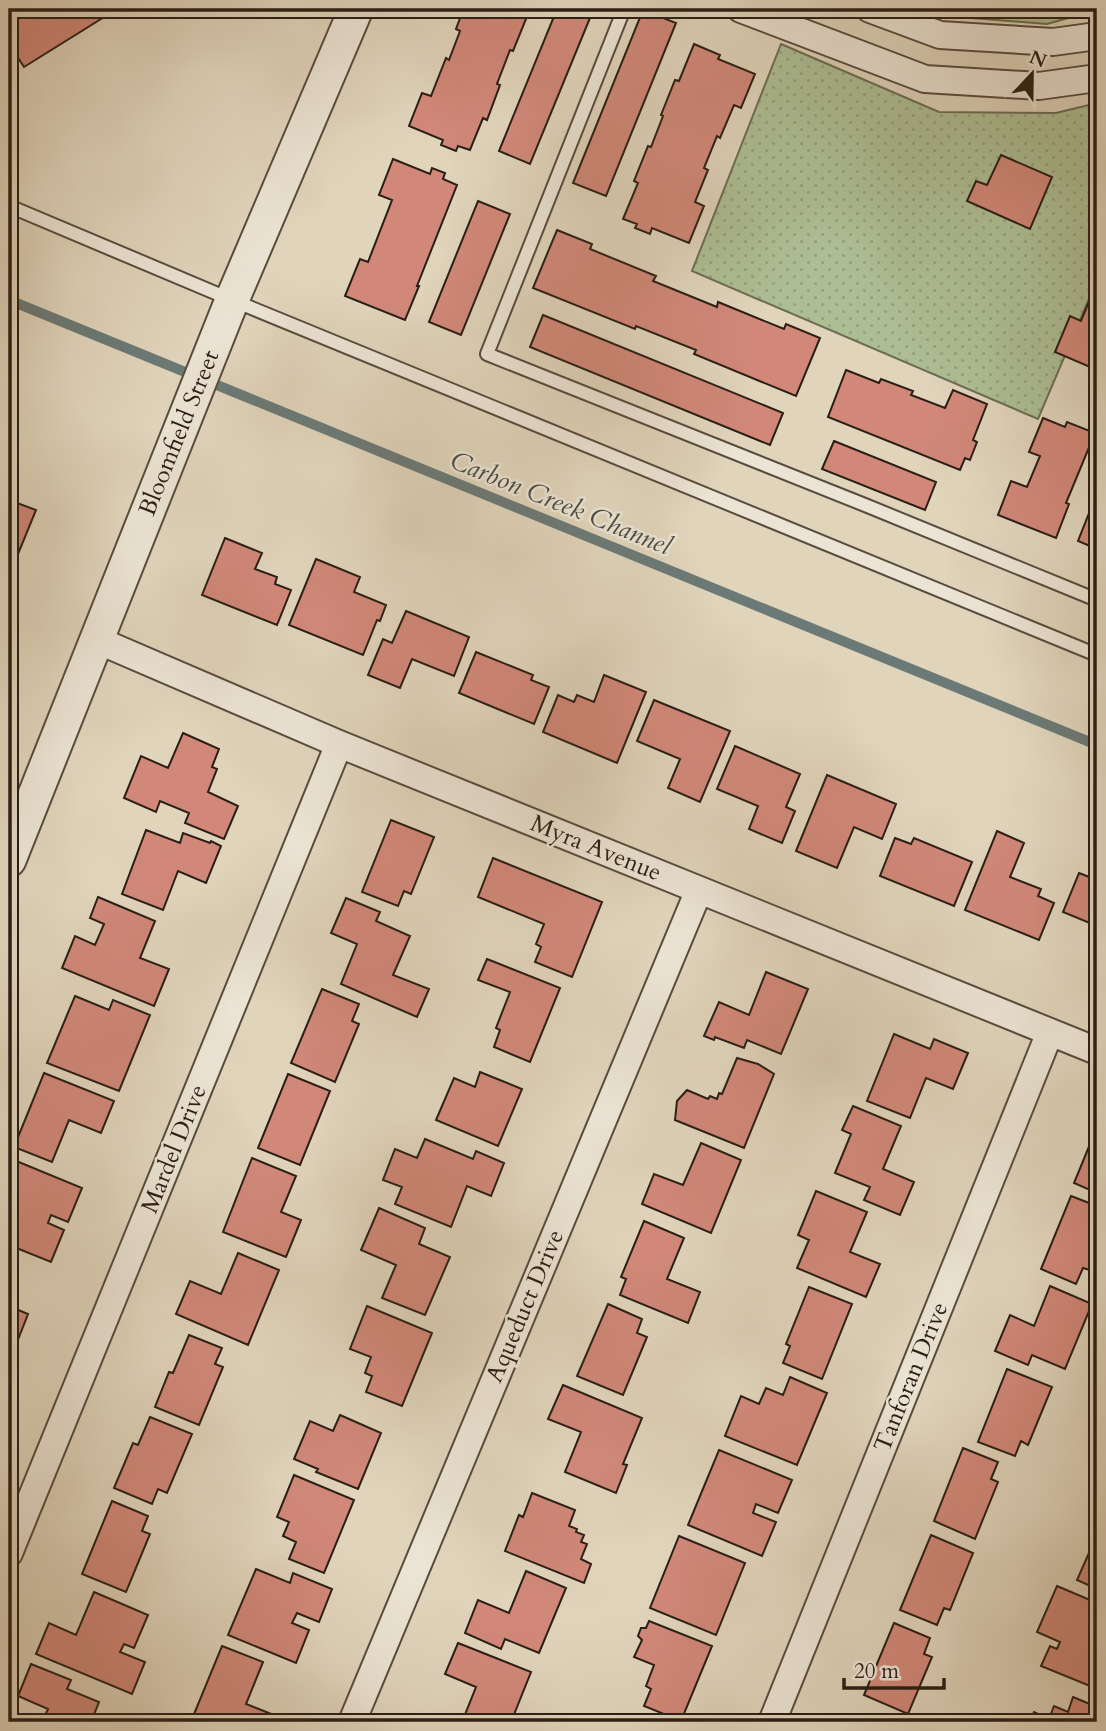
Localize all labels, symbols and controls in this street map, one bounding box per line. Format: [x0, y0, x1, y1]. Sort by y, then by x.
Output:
north arrow [998, 38, 1068, 108]
text: N [1025, 44, 1051, 74]
street label: Bloomfield Street [131, 345, 227, 521]
water label: Carbon Creek Channel [445, 443, 678, 564]
street label: Myra Avenue [526, 807, 666, 889]
street label: Mardel Drive [133, 1080, 215, 1218]
street label: Aqueduct Drive [478, 1225, 572, 1387]
street label: Tanforan Drive [866, 1297, 956, 1457]
scale bar [844, 1647, 943, 1691]
text: 20 m [854, 1657, 899, 1686]

